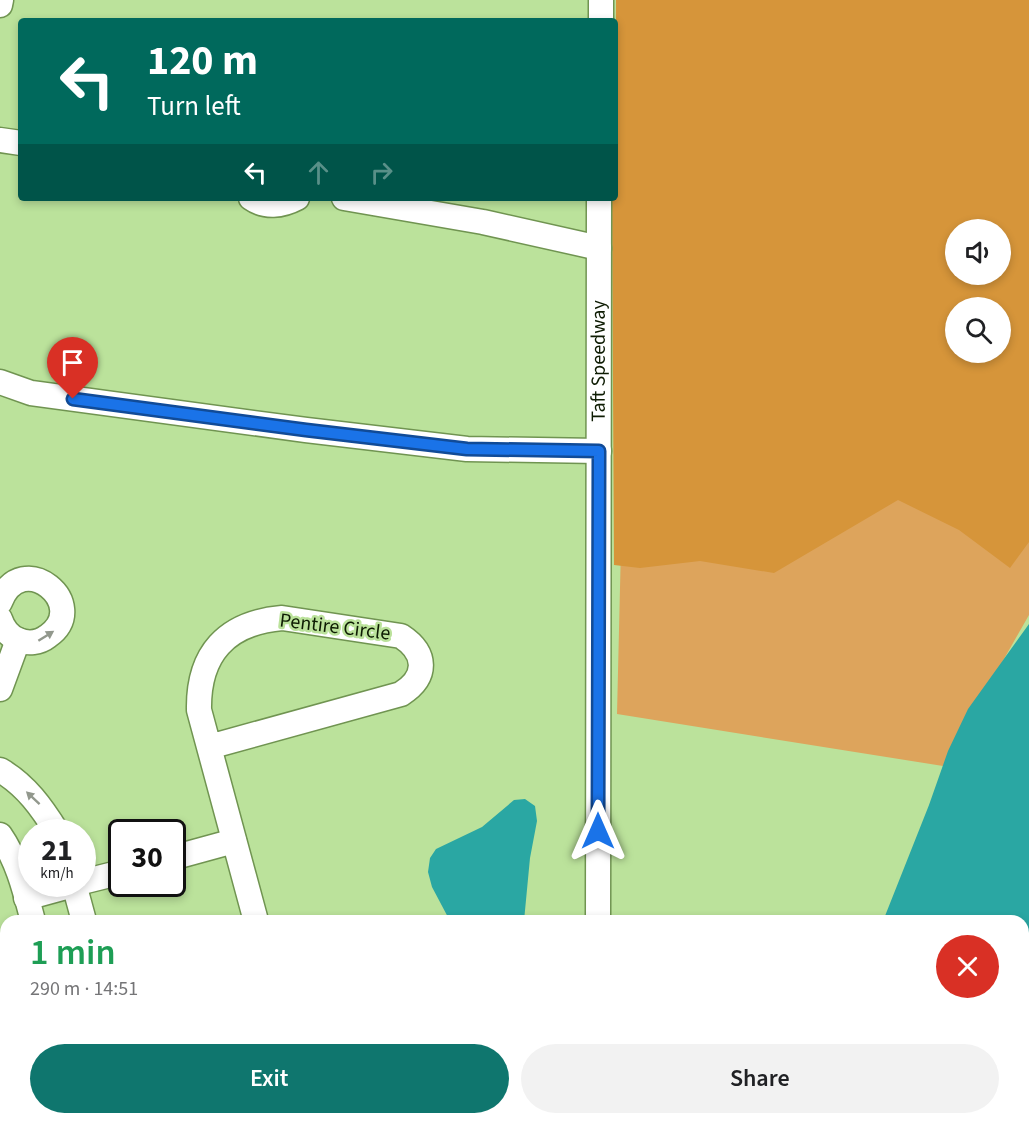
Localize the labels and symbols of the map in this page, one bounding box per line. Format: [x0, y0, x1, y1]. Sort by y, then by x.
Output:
street label: Taft Speedway [585, 300, 613, 422]
pin [47, 337, 98, 399]
street label: Pentire Circle [278, 606, 392, 648]
one-way arrow [38, 630, 54, 641]
one-way arrow [26, 791, 40, 805]
position arrow [566, 799, 630, 863]
speed limit sign: 30 [108, 819, 186, 897]

